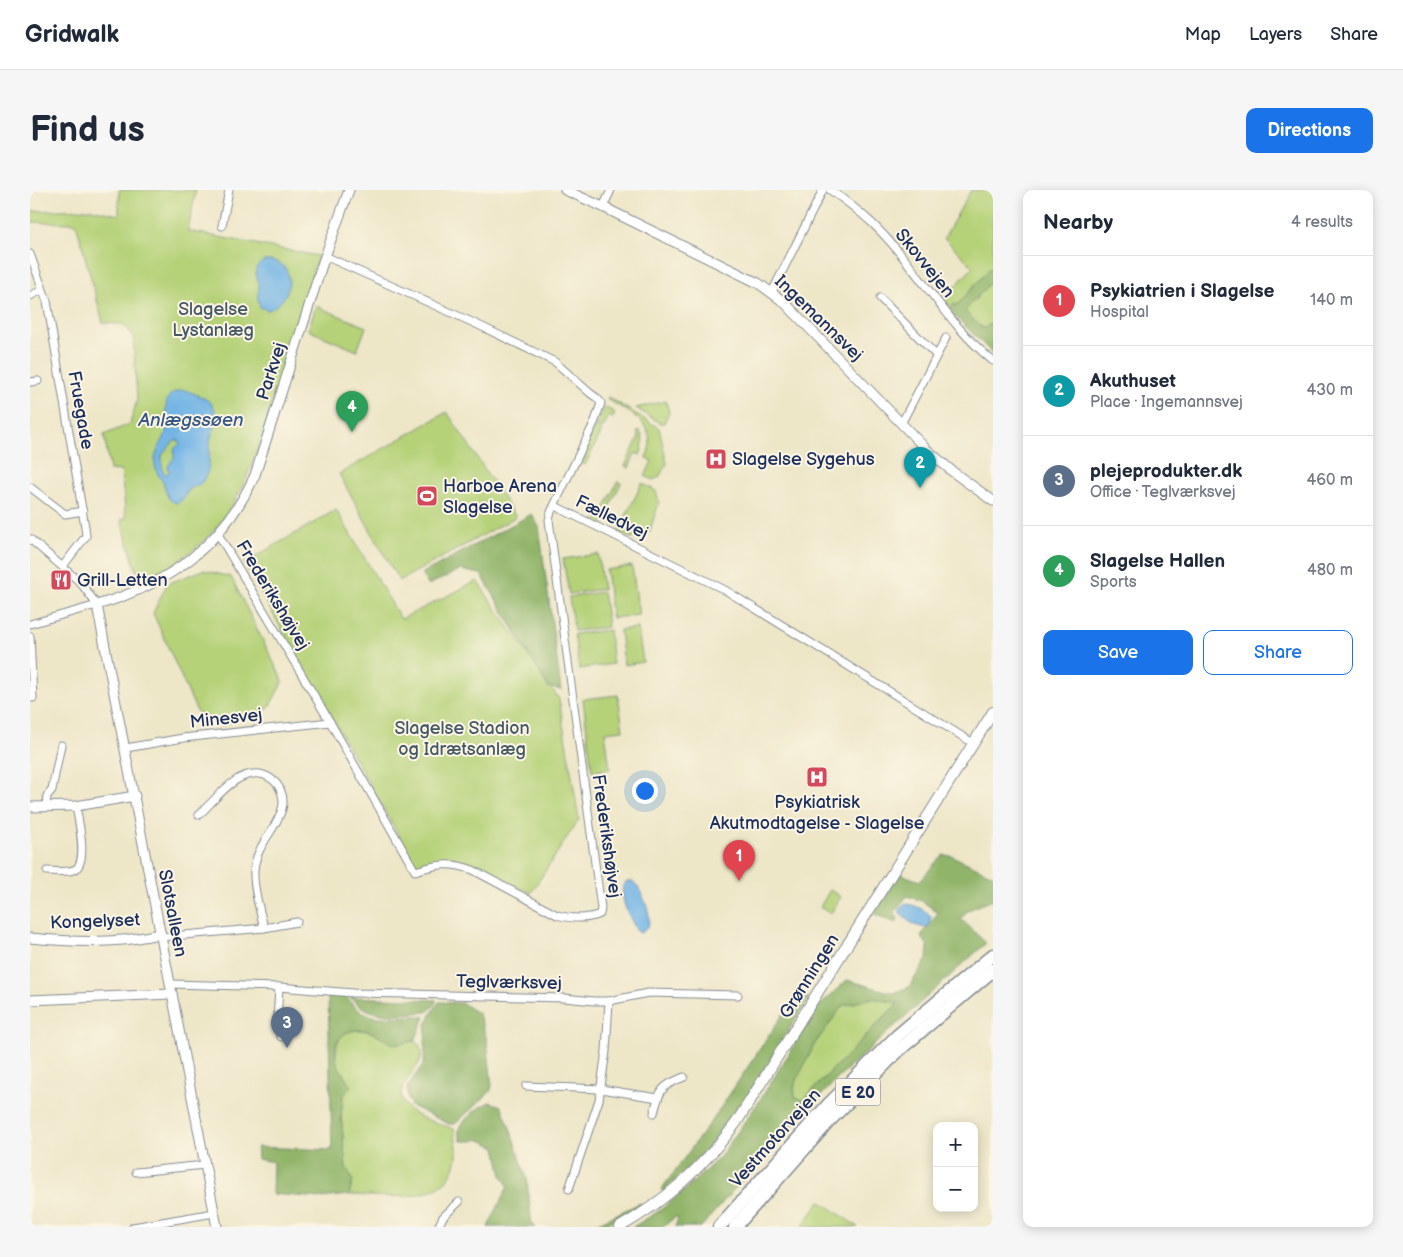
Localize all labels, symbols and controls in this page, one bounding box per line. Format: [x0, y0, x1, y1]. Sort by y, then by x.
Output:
text: Gridwalk [25, 20, 119, 49]
text: Map [1185, 24, 1221, 45]
text: Layers [1249, 24, 1302, 45]
text: Share [1330, 24, 1378, 45]
button: Directions [1246, 108, 1373, 153]
text: Find us [30, 109, 145, 152]
text: Nearby [1043, 210, 1113, 235]
text: 4 results [1291, 213, 1353, 232]
street label: Skovvejen [891, 225, 959, 302]
street label: Ingemannsvej [770, 271, 867, 366]
text: Psykiatrien i Slagelse [1090, 280, 1274, 303]
text: 1 [1056, 291, 1062, 310]
text: 140 m [1310, 291, 1353, 310]
park label: Slagelse Lystanlæg [172, 299, 254, 341]
text: Hospital [1090, 303, 1149, 322]
street label: Parkvej [252, 340, 291, 403]
street label: Fruegade [63, 369, 98, 451]
text: Akuthuset [1090, 370, 1176, 393]
text: 2 [1054, 381, 1064, 400]
text: 430 m [1306, 381, 1353, 400]
pin: 4 [336, 391, 368, 432]
text: Place · Ingemannsvej [1090, 393, 1243, 412]
water label: Anlægssøen [137, 409, 244, 432]
hospital icon: Slagelse Sygehus [704, 447, 728, 471]
pin: 2 [904, 447, 936, 488]
place label: Slagelse Sygehus [732, 449, 875, 470]
text: plejeprodukter.dk [1090, 460, 1242, 483]
text: 3 [1054, 471, 1064, 490]
text: 460 m [1307, 471, 1353, 490]
place label: Harboe Arena Slagelse [443, 476, 557, 518]
text: Office · Teglværksvej [1090, 483, 1235, 502]
sports icon: Harboe Arena Slagelse [415, 484, 439, 508]
street label: Fælledvej [572, 491, 652, 544]
street label: Frederikshøjvej [232, 537, 314, 654]
text: Slagelse Hallen [1090, 550, 1225, 573]
text: 4 [1054, 561, 1064, 580]
text: 480 m [1307, 561, 1353, 580]
restaurant icon: Grill-Letten [49, 568, 73, 592]
place label: Grill-Letten [77, 570, 168, 591]
text: Sports [1090, 573, 1137, 592]
button: Save [1043, 630, 1193, 675]
button: Share [1203, 630, 1353, 675]
street label: Minesvej [189, 704, 263, 733]
park label: Slagelse Stadion og Idrætsanlæg [394, 718, 530, 760]
hospital icon: Psykiatrisk Akutmodtagelse - Slagelse [805, 765, 829, 789]
street label: Frederikshøjvej [587, 773, 626, 899]
your location [632, 778, 658, 804]
place label: Psykiatrisk Akutmodtagelse - Slagelse [710, 792, 925, 834]
pin: 1 [723, 840, 755, 881]
street label: Slotsalleen [154, 868, 191, 959]
street label: Kongelyset [50, 909, 141, 934]
street label: Grønningen [775, 930, 844, 1022]
street label: Teglværksvej [456, 971, 562, 994]
pin: 3 [271, 1007, 303, 1048]
road number: E 20 [836, 1079, 880, 1106]
street label: Vestmotorvejen [726, 1085, 825, 1192]
map controls [933, 1122, 978, 1212]
button: + [933, 1122, 978, 1167]
button: − [933, 1167, 978, 1212]

